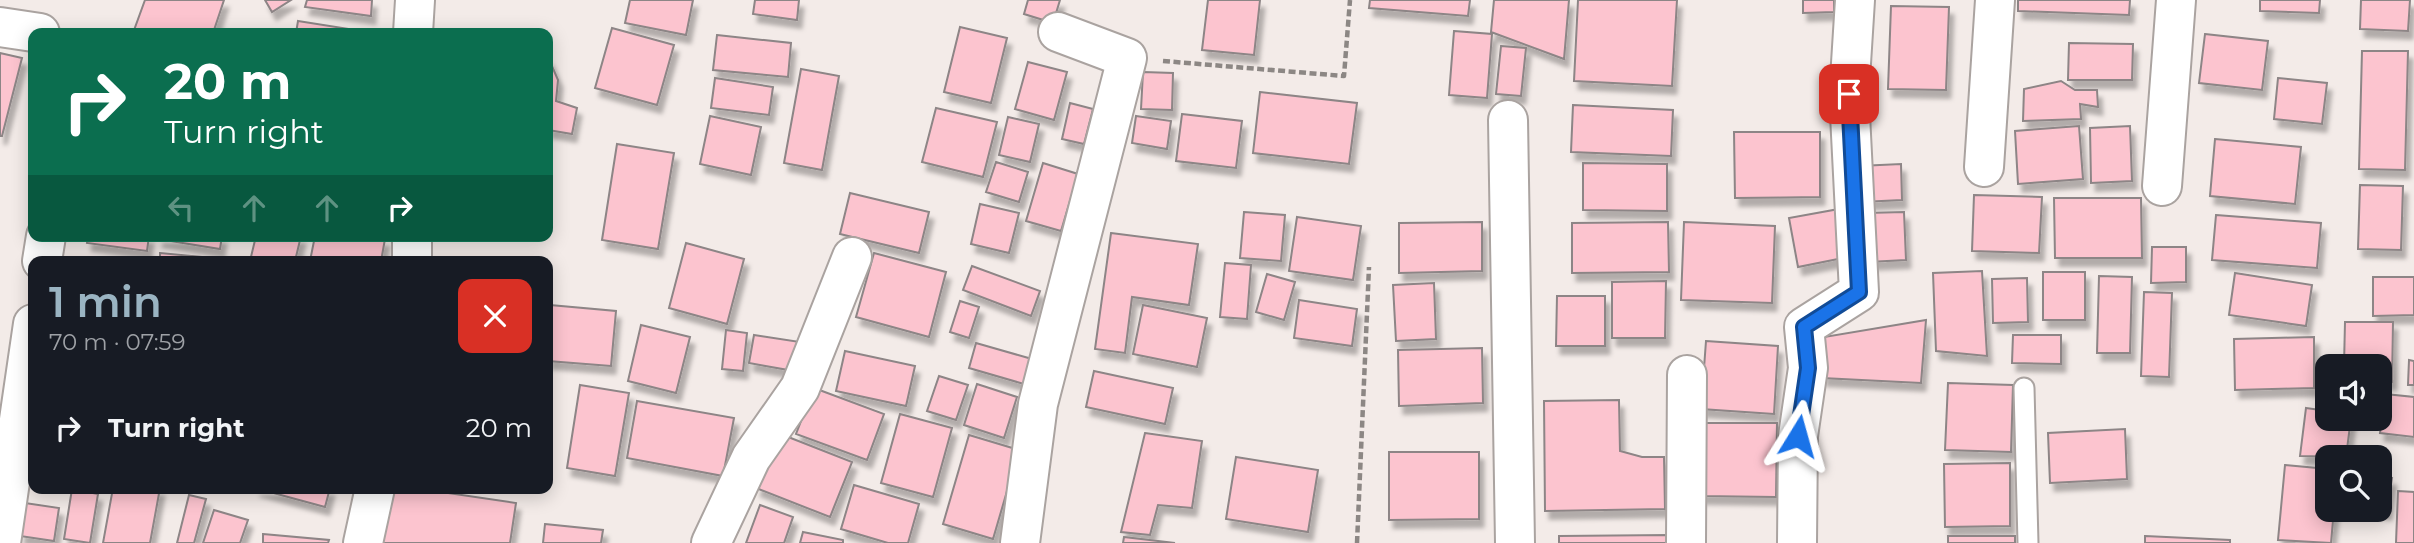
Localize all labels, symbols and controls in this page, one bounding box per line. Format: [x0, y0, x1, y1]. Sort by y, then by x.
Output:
text: 20 m [164, 52, 291, 111]
icon: right [49, 56, 140, 147]
pin [1819, 64, 1879, 124]
icon: arrive [1830, 75, 1868, 113]
text: Turn right [164, 112, 324, 151]
icon: left [162, 189, 200, 227]
icon: ahead [235, 189, 273, 227]
icon: ahead [308, 189, 346, 227]
icon: right [381, 189, 419, 227]
text: 1 min [49, 276, 162, 328]
button: close [458, 279, 532, 353]
text: 70 m · 07:59 [49, 328, 186, 356]
map controls [2315, 354, 2392, 522]
button: sound [2315, 354, 2392, 431]
position arrow [1761, 399, 1835, 473]
icon: right [49, 409, 87, 447]
text: Turn right [108, 412, 244, 444]
text: 20 m [466, 412, 532, 444]
button: search [2315, 445, 2392, 522]

